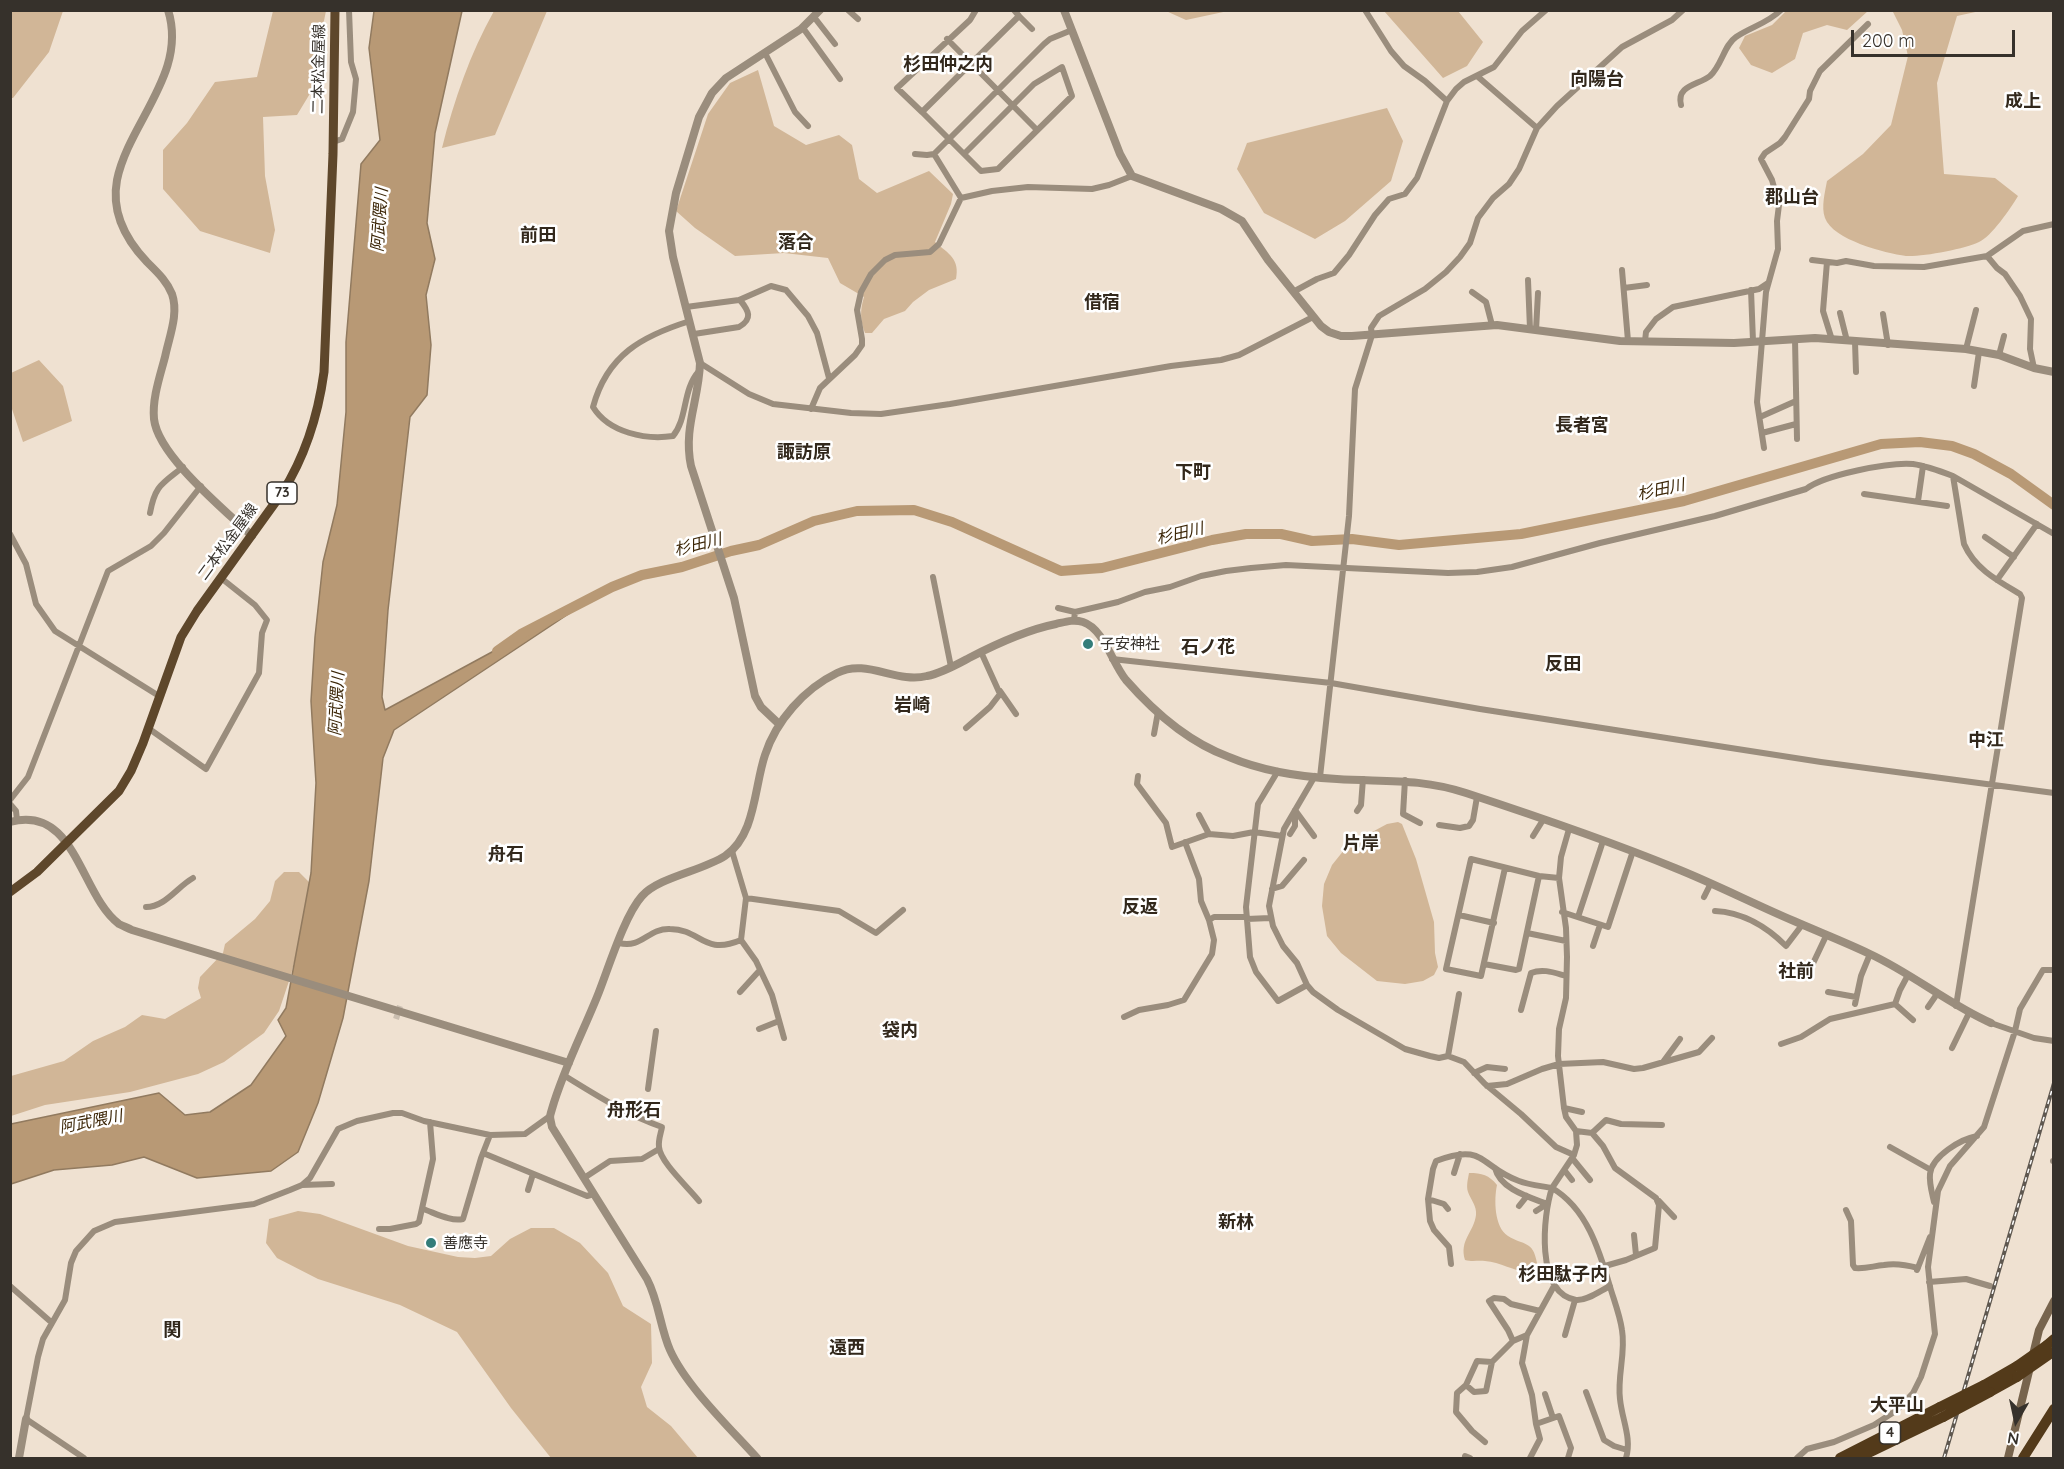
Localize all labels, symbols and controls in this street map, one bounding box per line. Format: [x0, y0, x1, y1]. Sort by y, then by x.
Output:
scale bar [1854, 18, 2018, 56]
street label: 二本松金屋線 [309, 24, 329, 114]
text: 200 m [1862, 29, 1915, 52]
district label: 杉田仲之内 [903, 54, 993, 76]
district label: 向陽台 [1570, 69, 1624, 91]
district label: 成上 [2005, 91, 2041, 113]
water label: 阿武隈川 [368, 187, 392, 253]
district label: 郡山台 [1765, 187, 1819, 209]
district label: 前田 [520, 225, 556, 247]
district label: 落合 [778, 232, 814, 254]
district label: 借宿 [1084, 292, 1120, 314]
district label: 長者宮 [1555, 415, 1609, 437]
district label: 諏訪原 [777, 442, 831, 464]
district label: 下町 [1175, 462, 1211, 484]
water label: 杉田川 [1636, 476, 1686, 504]
road number: 73 [267, 482, 297, 504]
street label: 二本松金屋線 [194, 500, 262, 584]
water label: 杉田川 [1154, 519, 1206, 549]
water label: 杉田川 [672, 530, 724, 560]
place label: 子安神社 [1100, 635, 1160, 653]
marker: 子安神社 [1081, 637, 1095, 651]
district label: 石ノ花 [1181, 637, 1235, 659]
district label: 反田 [1545, 654, 1581, 676]
water label: 阿武隈川 [326, 672, 348, 736]
district label: 岩崎 [894, 695, 930, 717]
district label: 中江 [1968, 730, 2004, 752]
district label: 片岸 [1343, 833, 1379, 855]
district label: 舟石 [488, 844, 524, 866]
district label: 反返 [1122, 897, 1158, 919]
district label: 社前 [1778, 961, 1814, 983]
district label: 袋内 [882, 1020, 918, 1042]
district label: 舟形石 [607, 1100, 661, 1122]
water label: 阿武隈川 [58, 1106, 124, 1138]
district label: 新林 [1218, 1212, 1254, 1234]
place label: 善應寺 [443, 1234, 488, 1252]
marker: 善應寺 [424, 1236, 438, 1250]
district label: 杉田駄子内 [1518, 1264, 1608, 1286]
district label: 関 [163, 1320, 181, 1342]
district label: 遠西 [829, 1338, 865, 1360]
north arrow [1986, 1391, 2046, 1451]
district label: 大平山 [1870, 1395, 1924, 1417]
road number: 4 [1880, 1422, 1900, 1444]
text: N [2006, 1428, 2021, 1450]

